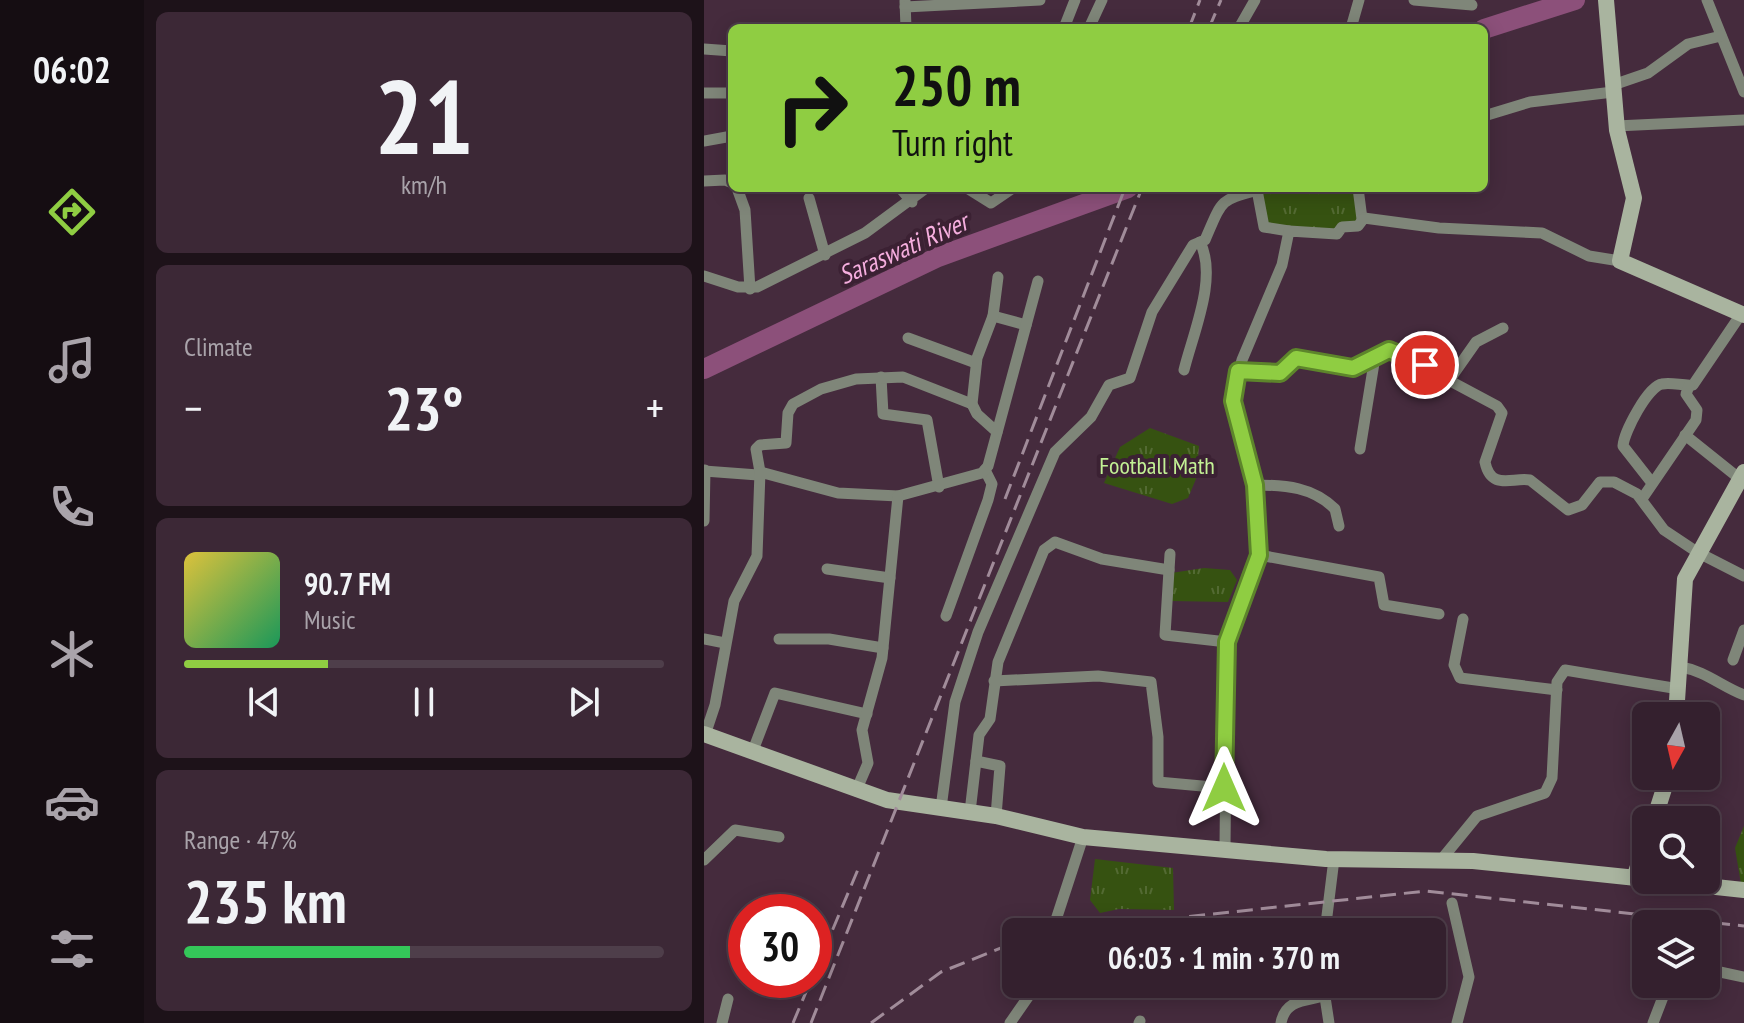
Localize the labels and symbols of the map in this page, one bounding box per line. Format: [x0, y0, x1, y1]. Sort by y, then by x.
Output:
water label: Saraswati River [833, 203, 976, 291]
pin [1391, 331, 1459, 399]
park label: Football Math [1099, 450, 1215, 481]
north arrow [1632, 702, 1720, 790]
position arrow [1182, 746, 1266, 830]
speed limit sign: 30 [728, 894, 832, 998]

